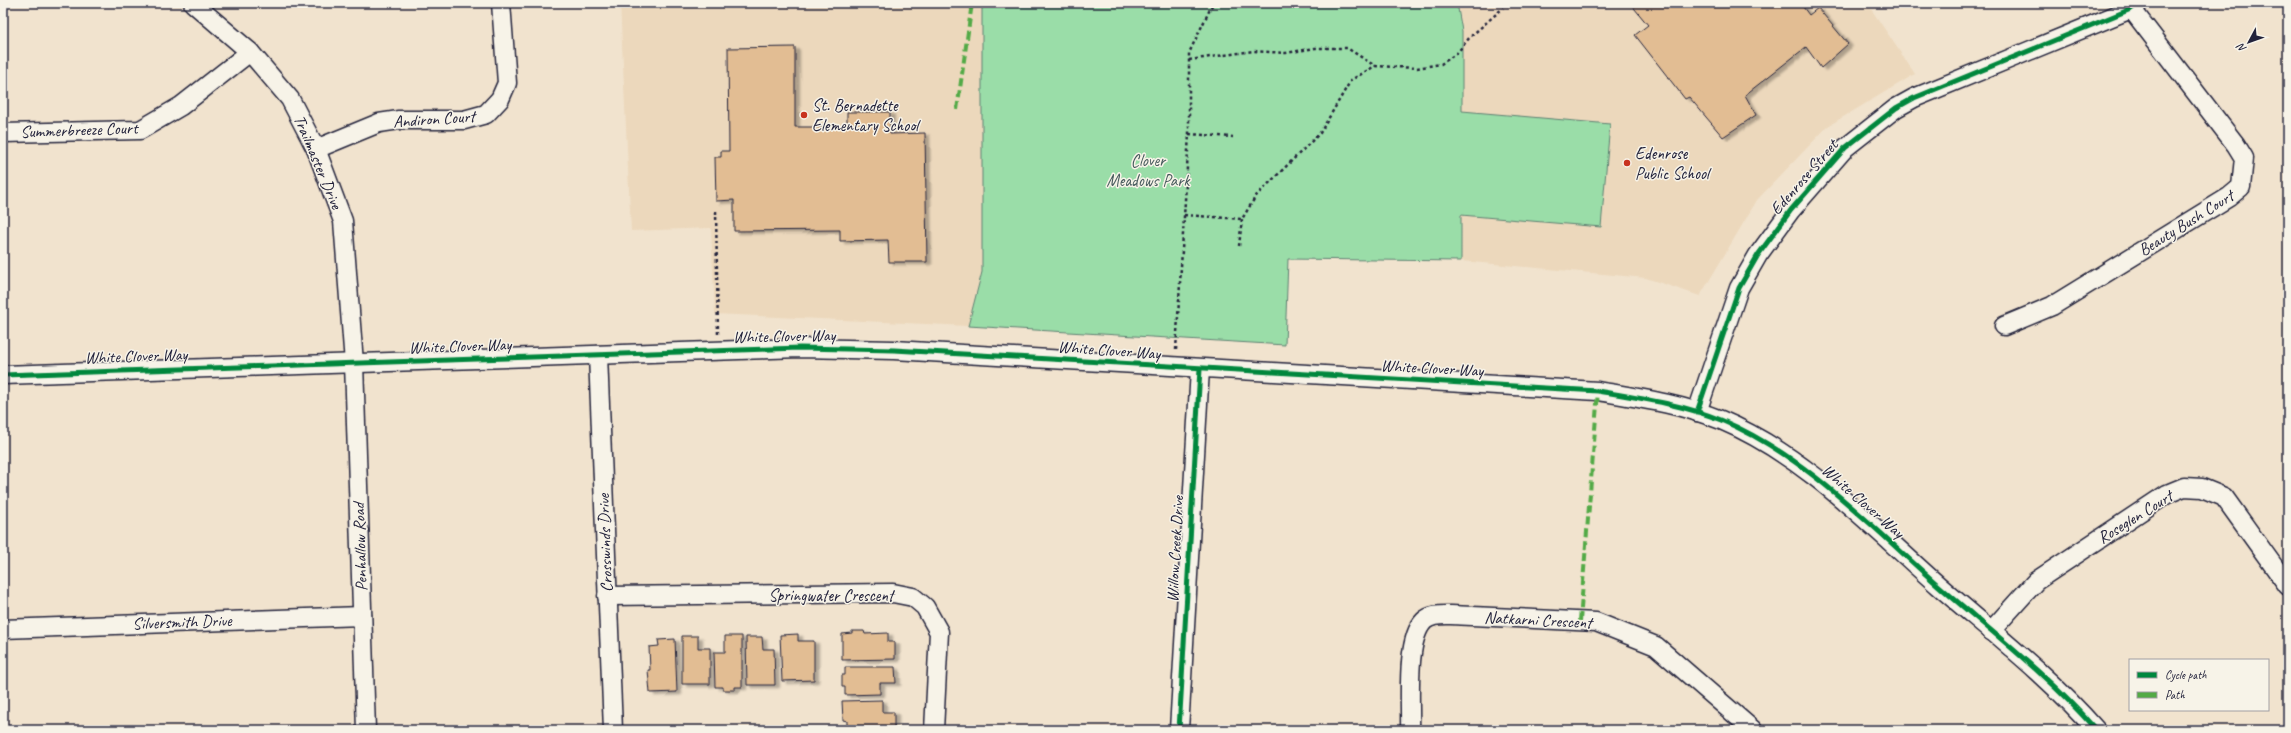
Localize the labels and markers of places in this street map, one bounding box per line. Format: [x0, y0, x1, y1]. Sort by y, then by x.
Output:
place label: St. Bernadette Elementary School [812, 95, 921, 136]
marker: St. Bernadette Elementary School [799, 110, 809, 120]
place label: Edenrose Public School [1635, 143, 1712, 184]
marker: Edenrose Public School [1622, 158, 1632, 168]

